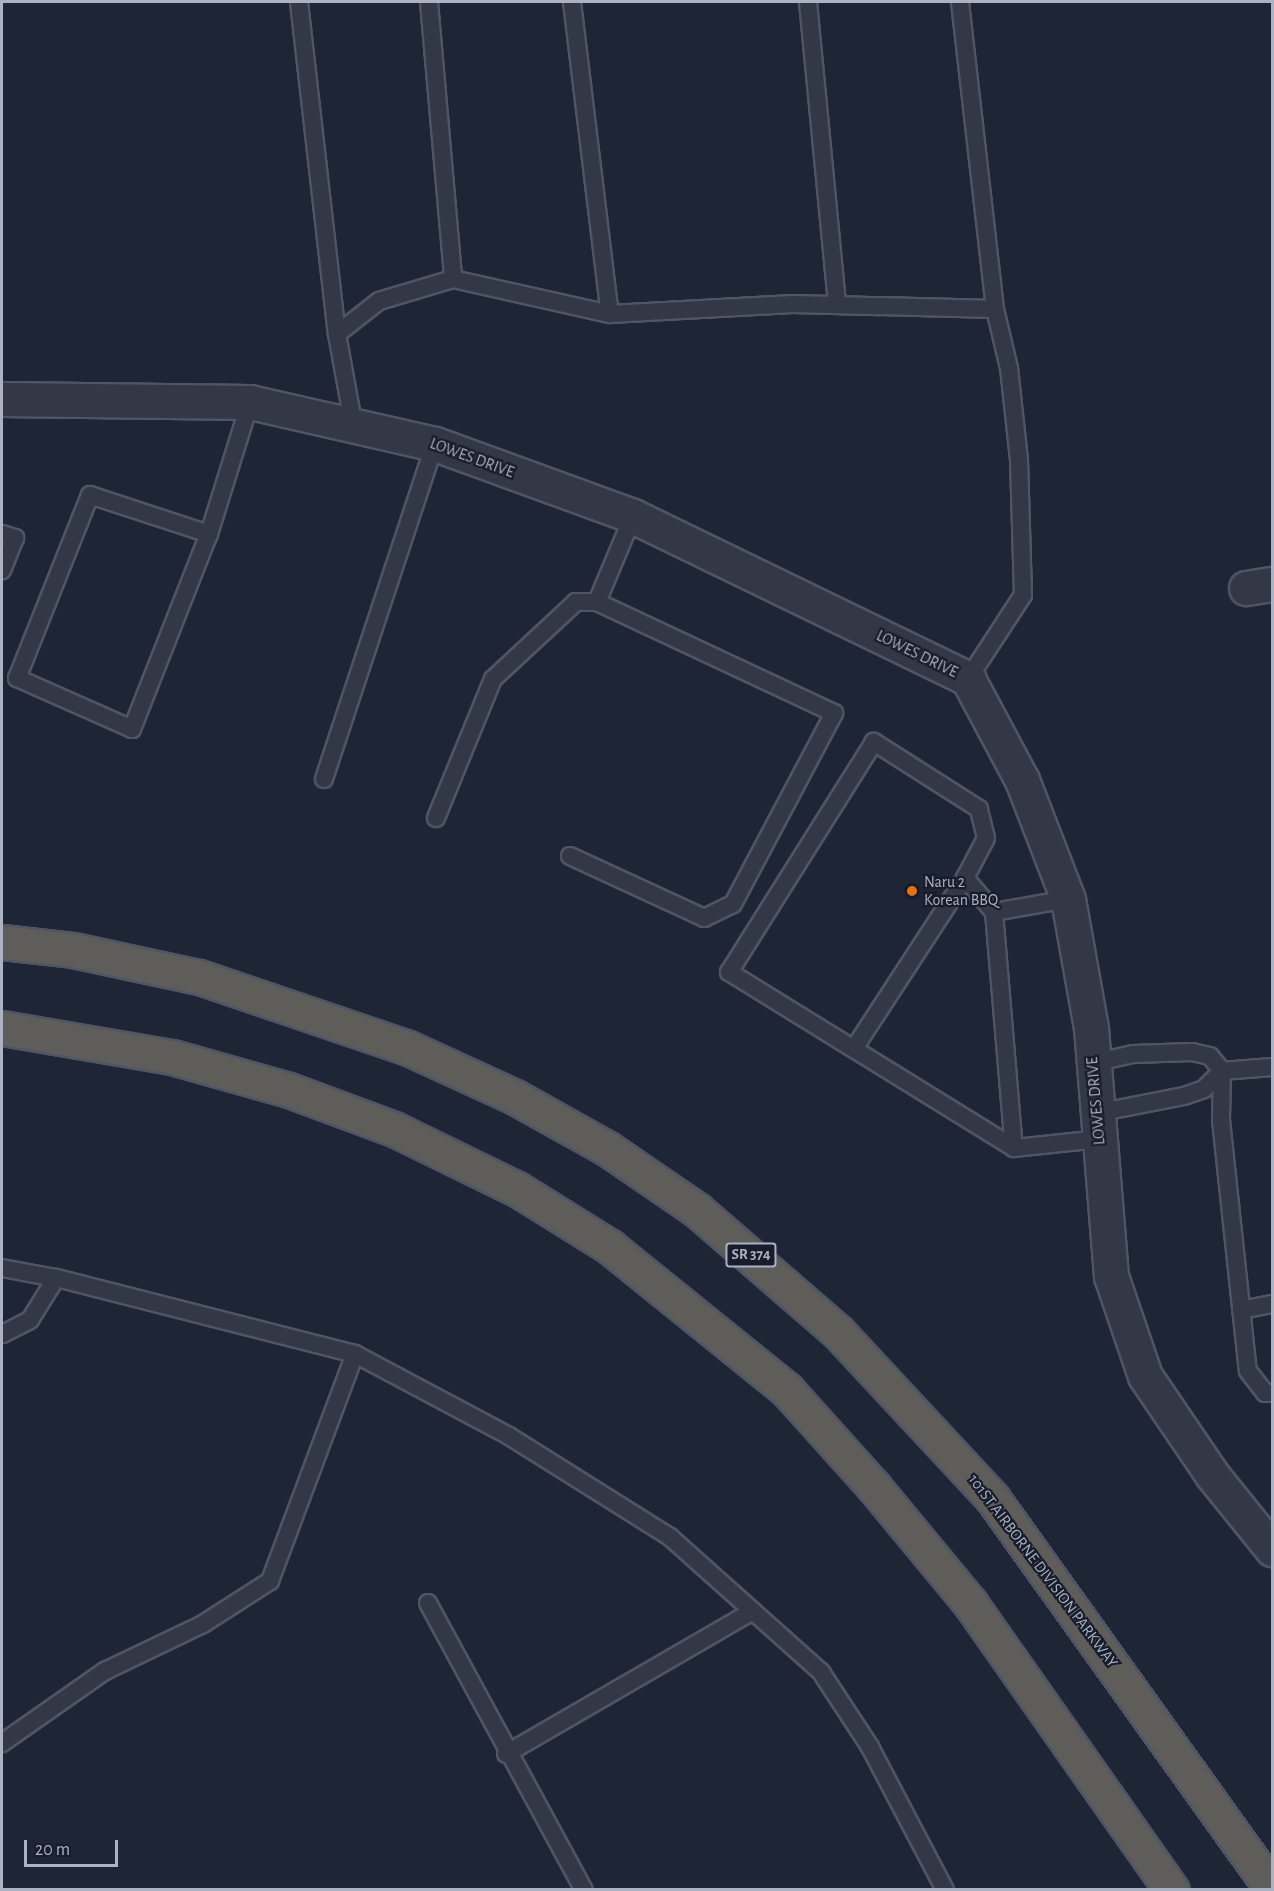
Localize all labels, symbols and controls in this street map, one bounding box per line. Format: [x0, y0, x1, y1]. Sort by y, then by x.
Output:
street label: LOWES DRIVE [427, 434, 517, 482]
street label: LOWES DRIVE [873, 626, 961, 682]
place label: Naru 2 Korean BBQ [924, 872, 998, 910]
marker: Naru 2 Korean BBQ [905, 884, 919, 898]
street label: LOWES DRIVE [1083, 1056, 1109, 1146]
road number: SR 374 [724, 1243, 778, 1267]
street label: 101ST AIRBORNE DIVISION PARKWAY [964, 1471, 1122, 1671]
scale bar [27, 1828, 122, 1866]
text: 20 m [35, 1841, 70, 1859]

